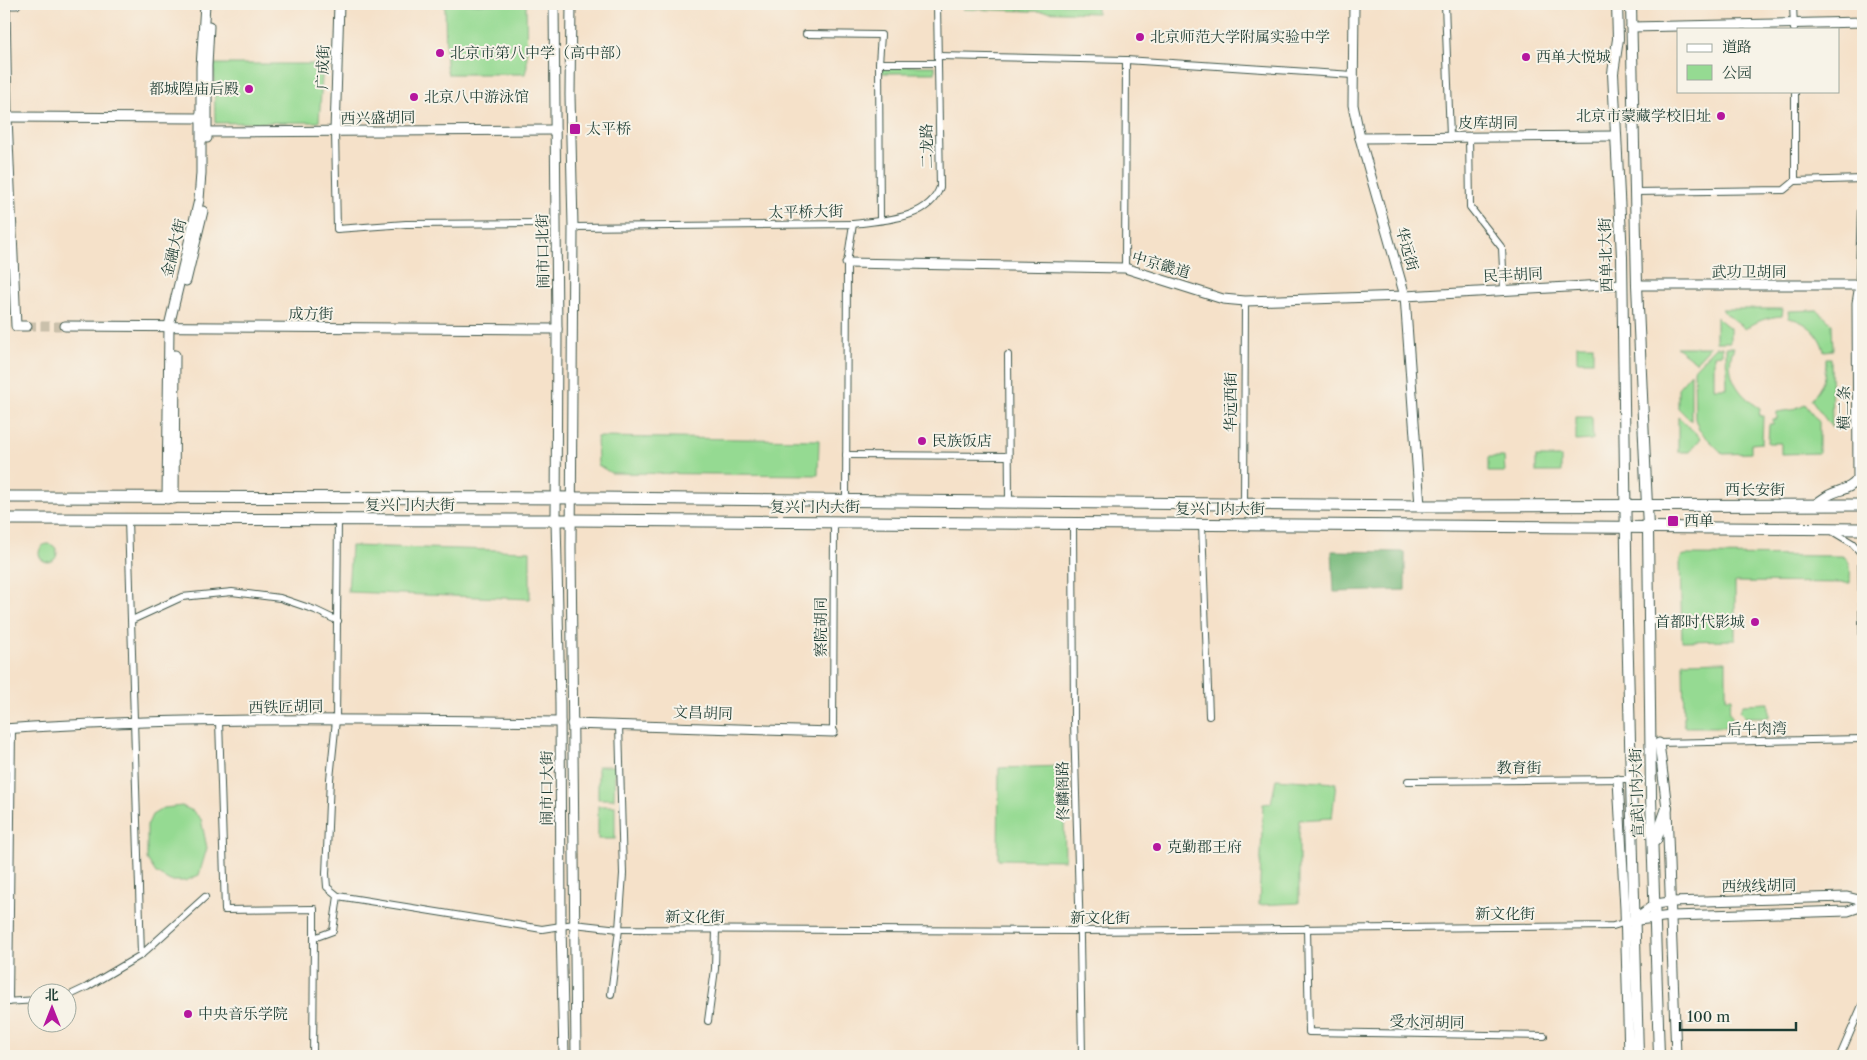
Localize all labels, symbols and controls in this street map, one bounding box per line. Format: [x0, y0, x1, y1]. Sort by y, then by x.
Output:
place label: 北京师范大学附属实验中学 [1150, 27, 1330, 46]
legend [1677, 28, 1840, 92]
marker: 北京师范大学附属实验中学 [1134, 31, 1146, 43]
text: 道路 [1722, 37, 1752, 56]
place label: 北京市第八中学（高中部） [450, 43, 630, 62]
street label: 广成街 [312, 44, 333, 90]
marker: 北京市第八中学（高中部） [434, 47, 446, 59]
place label: 西单大悦城 [1536, 47, 1611, 66]
marker: 西单大悦城 [1520, 51, 1532, 63]
text: 公园 [1722, 63, 1752, 82]
place label: 都城隍庙后殿 [149, 79, 239, 98]
marker: 都城隍庙后殿 [243, 83, 255, 95]
place label: 北京八中游泳馆 [424, 87, 529, 106]
marker: 北京八中游泳馆 [408, 91, 420, 103]
place label: 北京市蒙藏学校旧址 [1576, 106, 1711, 125]
street label: 西兴盛胡同 [340, 107, 416, 128]
marker: 北京市蒙藏学校旧址 [1715, 110, 1727, 122]
street label: 皮库胡同 [1458, 113, 1518, 132]
place label: 太平桥 [586, 119, 631, 138]
marker: 太平桥 [568, 122, 582, 136]
street label: 二龙路 [917, 123, 936, 169]
street label: 太平桥大街 [768, 201, 844, 222]
street label: 闹市口北街 [532, 213, 553, 289]
street label: 金融大街 [157, 216, 190, 279]
street label: 西单北大街 [1595, 217, 1616, 293]
street label: 华远街 [1392, 225, 1423, 273]
street label: 中京畿道 [1130, 247, 1193, 282]
street label: 武功卫胡同 [1711, 262, 1787, 281]
street label: 民丰胡同 [1483, 263, 1543, 286]
street label: 成方街 [288, 304, 334, 323]
street label: 华远西街 [1221, 372, 1240, 432]
street label: 横二条 [1834, 385, 1853, 431]
place label: 民族饭店 [932, 431, 992, 450]
marker: 民族饭店 [916, 435, 928, 447]
street label: 西长安街 [1725, 480, 1785, 499]
street label: 复兴门内大街 [365, 495, 455, 514]
street label: 复兴门内大街 [770, 497, 860, 516]
street label: 复兴门内大街 [1175, 499, 1265, 518]
place label: 西单 [1684, 511, 1714, 530]
marker: 西单 [1666, 514, 1680, 528]
street label: 察院胡同 [811, 597, 830, 657]
place label: 首都时代影城 [1655, 612, 1745, 631]
marker: 首都时代影城 [1749, 616, 1761, 628]
street label: 西铁匠胡同 [248, 696, 324, 717]
street label: 文昌胡同 [673, 702, 733, 723]
street label: 后牛肉湾 [1727, 718, 1787, 739]
street label: 宣武门内大街 [1625, 748, 1648, 838]
street label: 闹市口大街 [537, 750, 556, 826]
street label: 教育街 [1496, 758, 1542, 777]
street label: 佟麟阁路 [1052, 761, 1073, 821]
place label: 克勤郡王府 [1167, 837, 1242, 856]
marker: 克勤郡王府 [1151, 841, 1163, 853]
street label: 西绒线胡同 [1721, 875, 1797, 896]
street label: 新文化街 [1475, 904, 1535, 923]
street label: 新文化街 [665, 907, 725, 926]
street label: 新文化街 [1070, 908, 1130, 927]
north arrow [28, 982, 78, 1032]
text: 北 [45, 986, 59, 1004]
scale bar [1680, 1000, 1796, 1032]
place label: 中央音乐学院 [198, 1004, 288, 1023]
text: 100 m [1687, 1007, 1730, 1026]
marker: 中央音乐学院 [182, 1008, 194, 1020]
street label: 受水河胡同 [1389, 1011, 1465, 1032]

